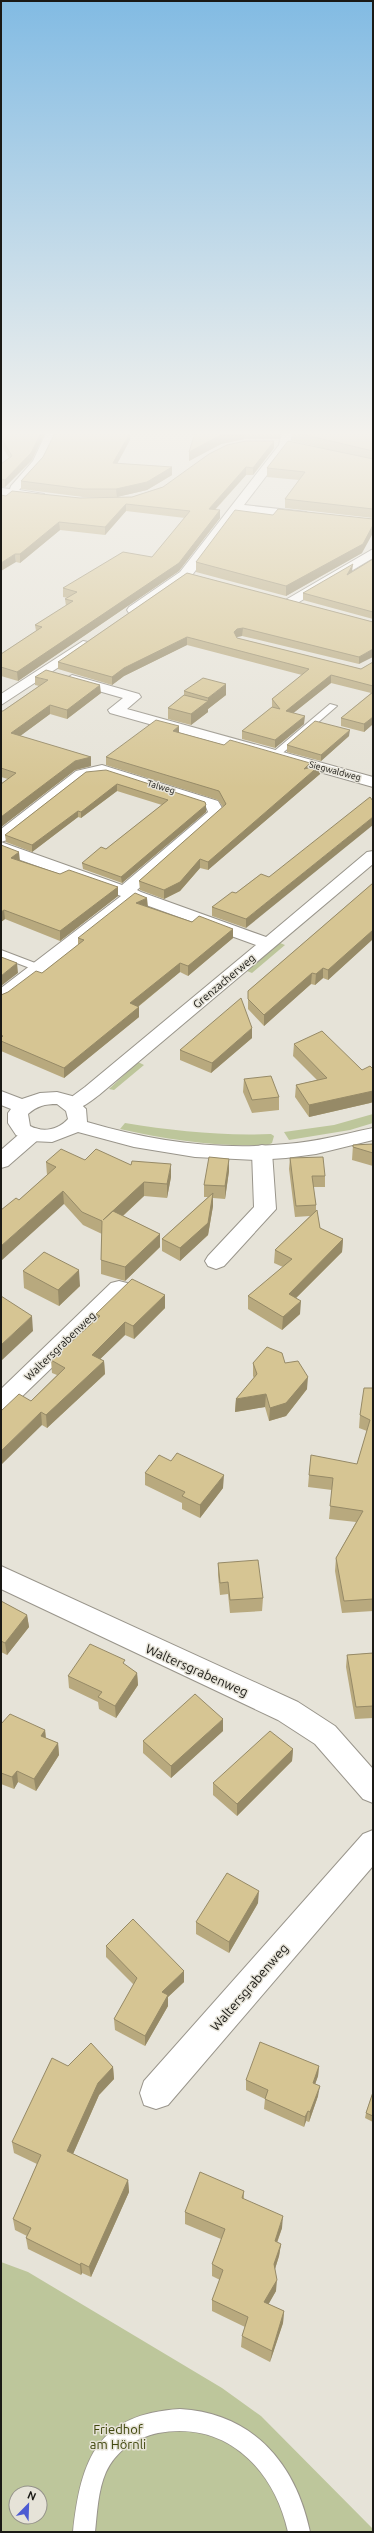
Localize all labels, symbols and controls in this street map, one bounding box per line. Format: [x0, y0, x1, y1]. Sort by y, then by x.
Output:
street label: Siegwaldweg [308, 759, 362, 783]
street label: Talweg [146, 778, 176, 796]
street label: Grenzacherweg [191, 952, 257, 1010]
street label: Waltersgrabenweg [22, 1309, 98, 1383]
street label: Waltersgrabenweg [144, 1641, 250, 1699]
street label: Waltersgrabenweg [207, 1941, 291, 2033]
park label: Friedhof am Hörnli [90, 2422, 146, 2451]
north arrow [8, 2485, 48, 2525]
text: N [26, 2489, 38, 2503]

